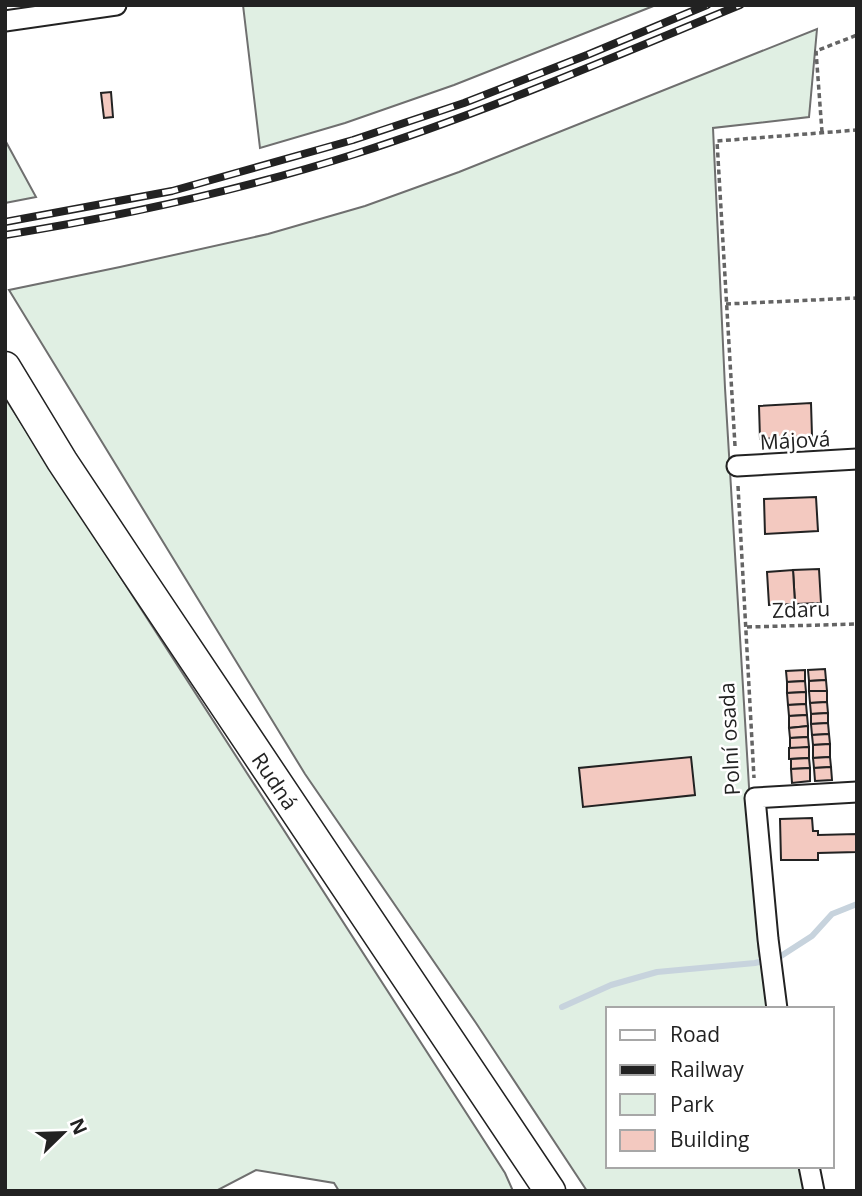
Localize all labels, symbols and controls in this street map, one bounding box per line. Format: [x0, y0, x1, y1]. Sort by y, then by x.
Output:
street label: Májová [759, 424, 831, 456]
street label: Zdaru [772, 594, 830, 624]
street label: Polní osada [712, 682, 746, 796]
street label: Rudná [246, 747, 304, 815]
legend [606, 1007, 834, 1168]
text: Road [670, 1020, 720, 1048]
text: Railway [670, 1055, 744, 1083]
text: Park [670, 1090, 714, 1118]
north arrow [28, 1098, 98, 1168]
text: N [64, 1114, 94, 1139]
text: Building [670, 1125, 749, 1153]

